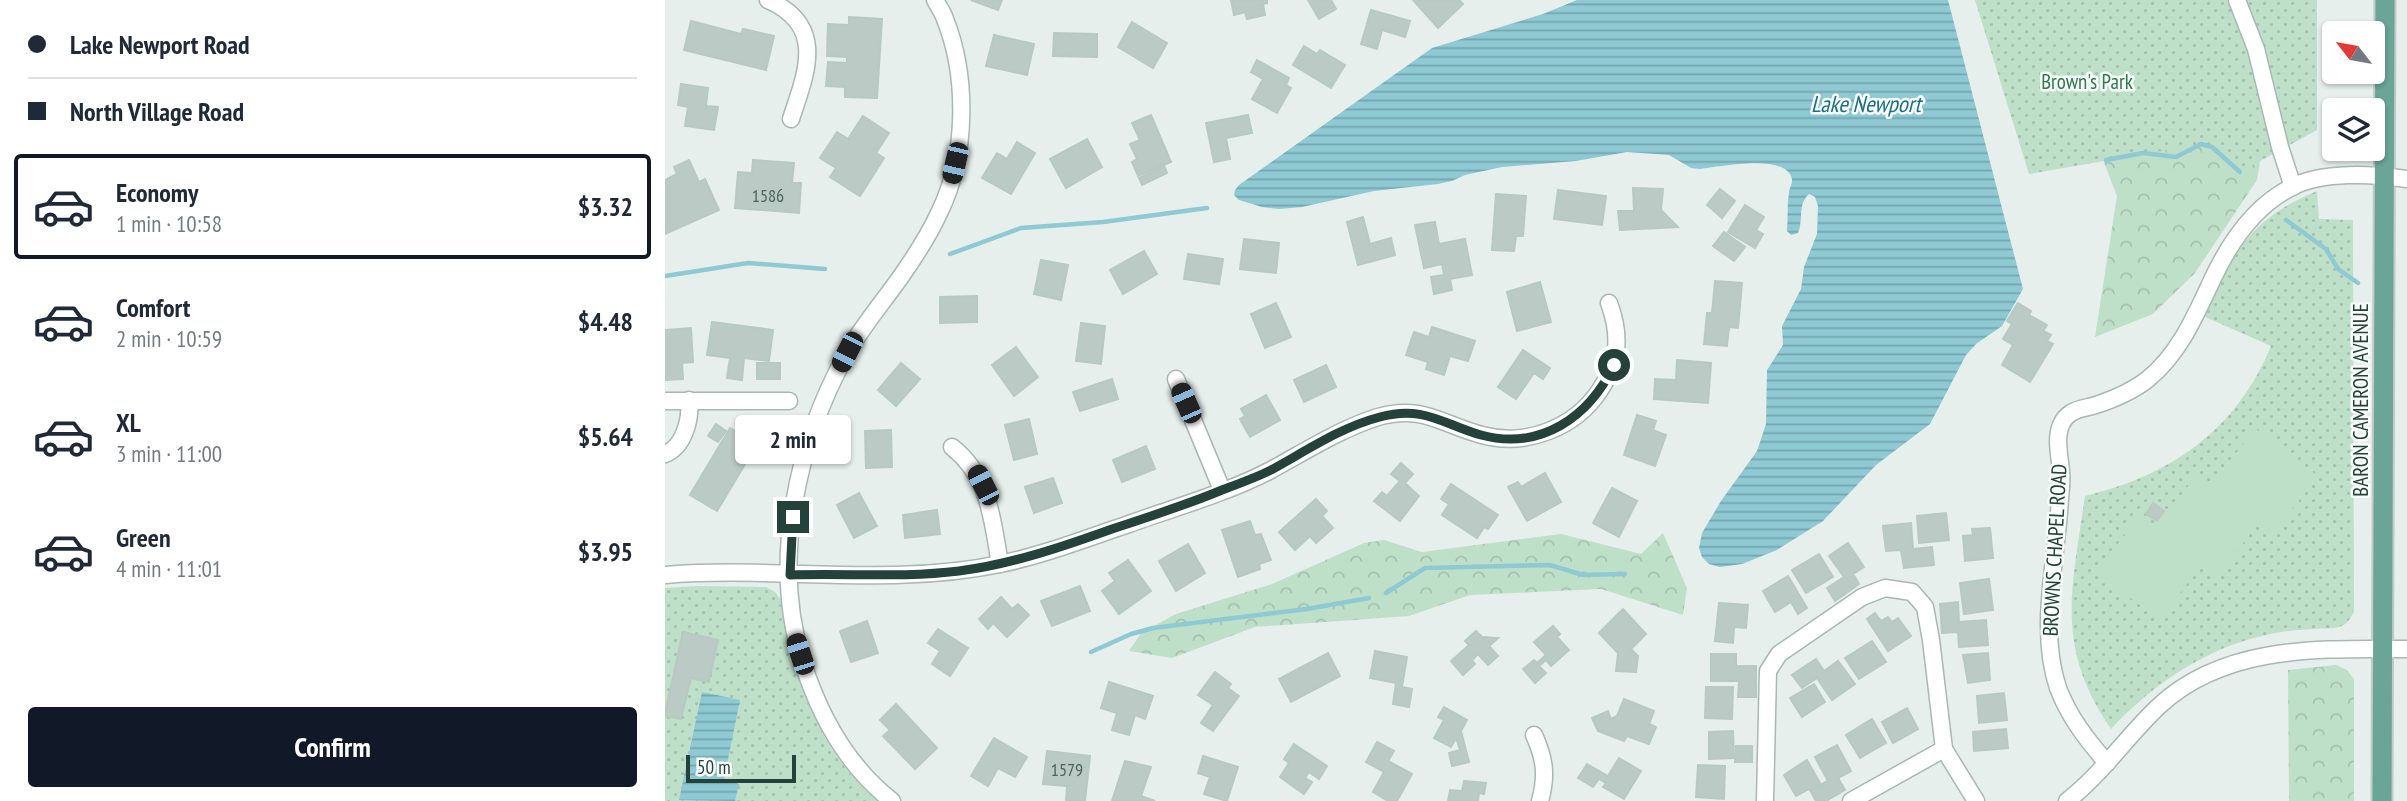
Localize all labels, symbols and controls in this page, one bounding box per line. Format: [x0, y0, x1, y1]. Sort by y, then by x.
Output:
north arrow [2322, 21, 2385, 84]
map controls [2322, 21, 2385, 161]
text: Lake Newport Road [70, 28, 250, 61]
park label: Brown's Park [2041, 68, 2133, 95]
water label: Lake Newport [1811, 89, 1924, 118]
text: North Village Road [70, 95, 244, 128]
button: layers [2322, 98, 2385, 161]
car [941, 140, 970, 186]
icon: car [32, 175, 95, 238]
text: Economy [116, 176, 198, 209]
house number: 1586 [752, 184, 784, 207]
text: $3.32 [578, 190, 633, 223]
text: 1 min · 10:58 [116, 209, 222, 238]
icon: car [32, 290, 95, 353]
text: Comfort [116, 291, 190, 324]
street label: BARON CAMERON AVENUE [2347, 303, 2374, 497]
text: $4.48 [578, 305, 633, 338]
text: 2 min · 10:59 [116, 324, 222, 353]
car [829, 329, 866, 375]
route start [1598, 349, 1630, 381]
car [1168, 380, 1205, 426]
icon: car [32, 405, 95, 468]
text: XL [116, 406, 141, 439]
callout: 2 min [735, 416, 851, 464]
text: $5.64 [578, 420, 633, 453]
text: 2 min [770, 425, 816, 454]
text: 3 min · 11:00 [116, 439, 222, 468]
car [965, 462, 1002, 508]
street label: BROWNS CHAPEL ROAD [2037, 463, 2073, 637]
route end [777, 501, 809, 533]
icon: car [32, 520, 95, 583]
text: Green [116, 521, 171, 554]
text: $3.95 [578, 535, 633, 568]
text: 4 min · 11:01 [116, 554, 222, 583]
car [784, 631, 817, 677]
button: Confirm [28, 707, 637, 787]
scale bar [686, 752, 796, 784]
text: 50 m [697, 755, 731, 779]
house number: 1579 [1051, 758, 1083, 781]

